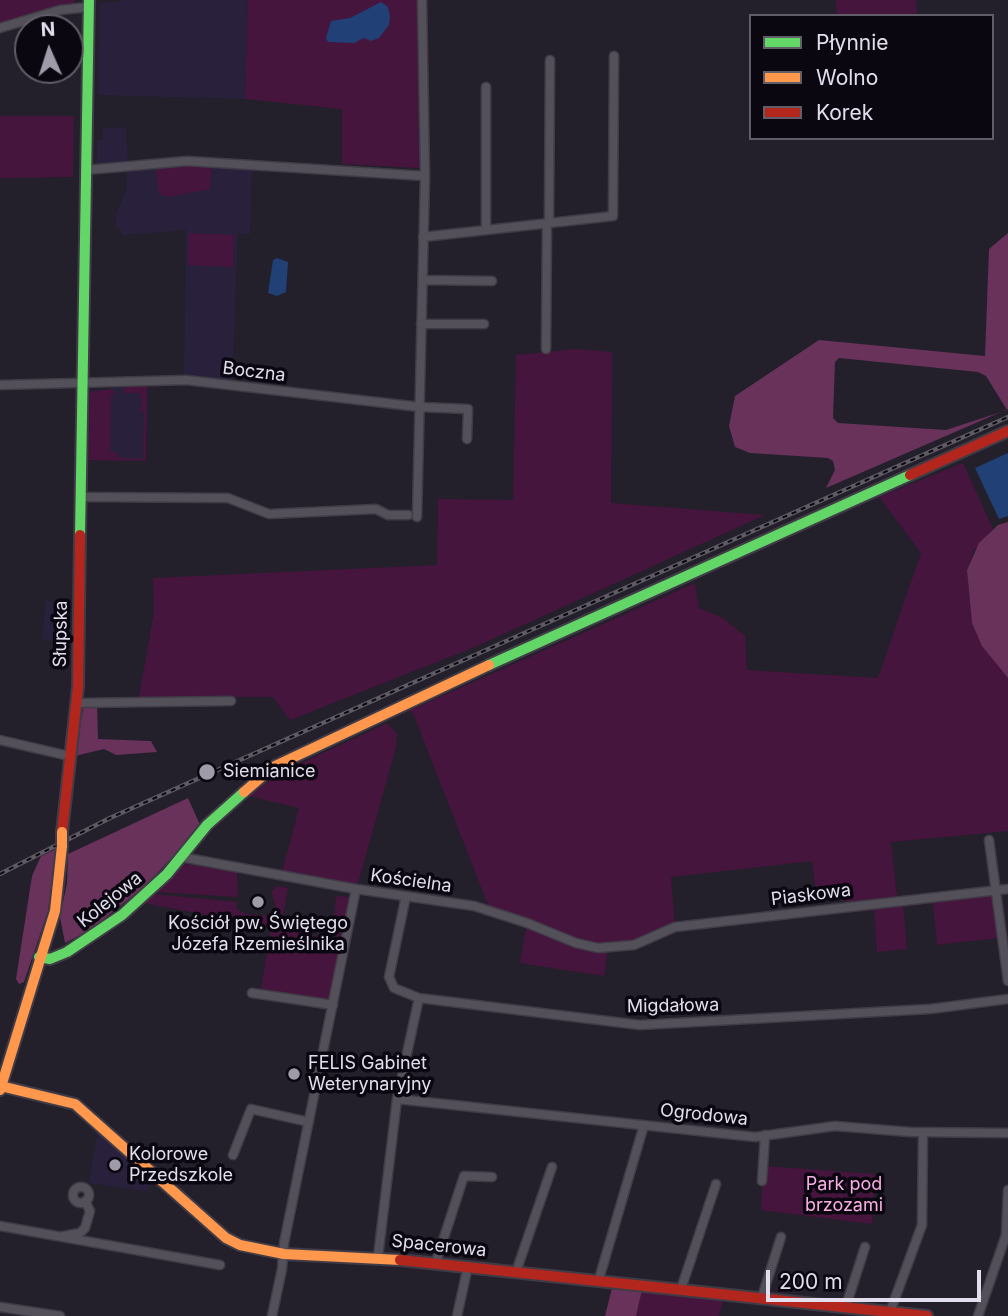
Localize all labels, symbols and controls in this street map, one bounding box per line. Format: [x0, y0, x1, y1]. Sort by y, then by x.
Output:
north arrow [14, 14, 84, 84]
legend [749, 14, 994, 140]
text: N [40, 18, 56, 41]
text: Płynnie [816, 30, 889, 55]
text: Wolno [816, 65, 878, 90]
text: Korek [816, 100, 873, 125]
street label: Boczna [221, 357, 287, 387]
street label: Słupska [50, 600, 72, 668]
place label: Siemianice [223, 761, 315, 783]
marker: Siemianice [197, 762, 217, 782]
street label: Kościelna [369, 865, 453, 897]
street label: Kolejowa [73, 867, 147, 933]
street label: Piaskowa [770, 879, 852, 911]
marker: Kościół pw. Świętego Józefa Rzemieślnika [250, 894, 266, 910]
place label: Kościół pw. Świętego Józefa Rzemieślnika [168, 913, 348, 956]
street label: Migdałowa [627, 994, 719, 1018]
place label: FELIS Gabinet Weterynaryjny [308, 1053, 431, 1096]
marker: FELIS Gabinet Weterynaryjny [286, 1066, 302, 1082]
street label: Ogrodowa [659, 1100, 749, 1130]
place label: Kolorowe Przedszkole [129, 1144, 233, 1186]
marker: Kolorowe Przedszkole [107, 1157, 123, 1173]
park label: Park pod brzozami [805, 1174, 883, 1216]
street label: Spacerowa [390, 1230, 488, 1262]
scale bar [770, 1256, 985, 1300]
text: 200 m [779, 1269, 843, 1294]

